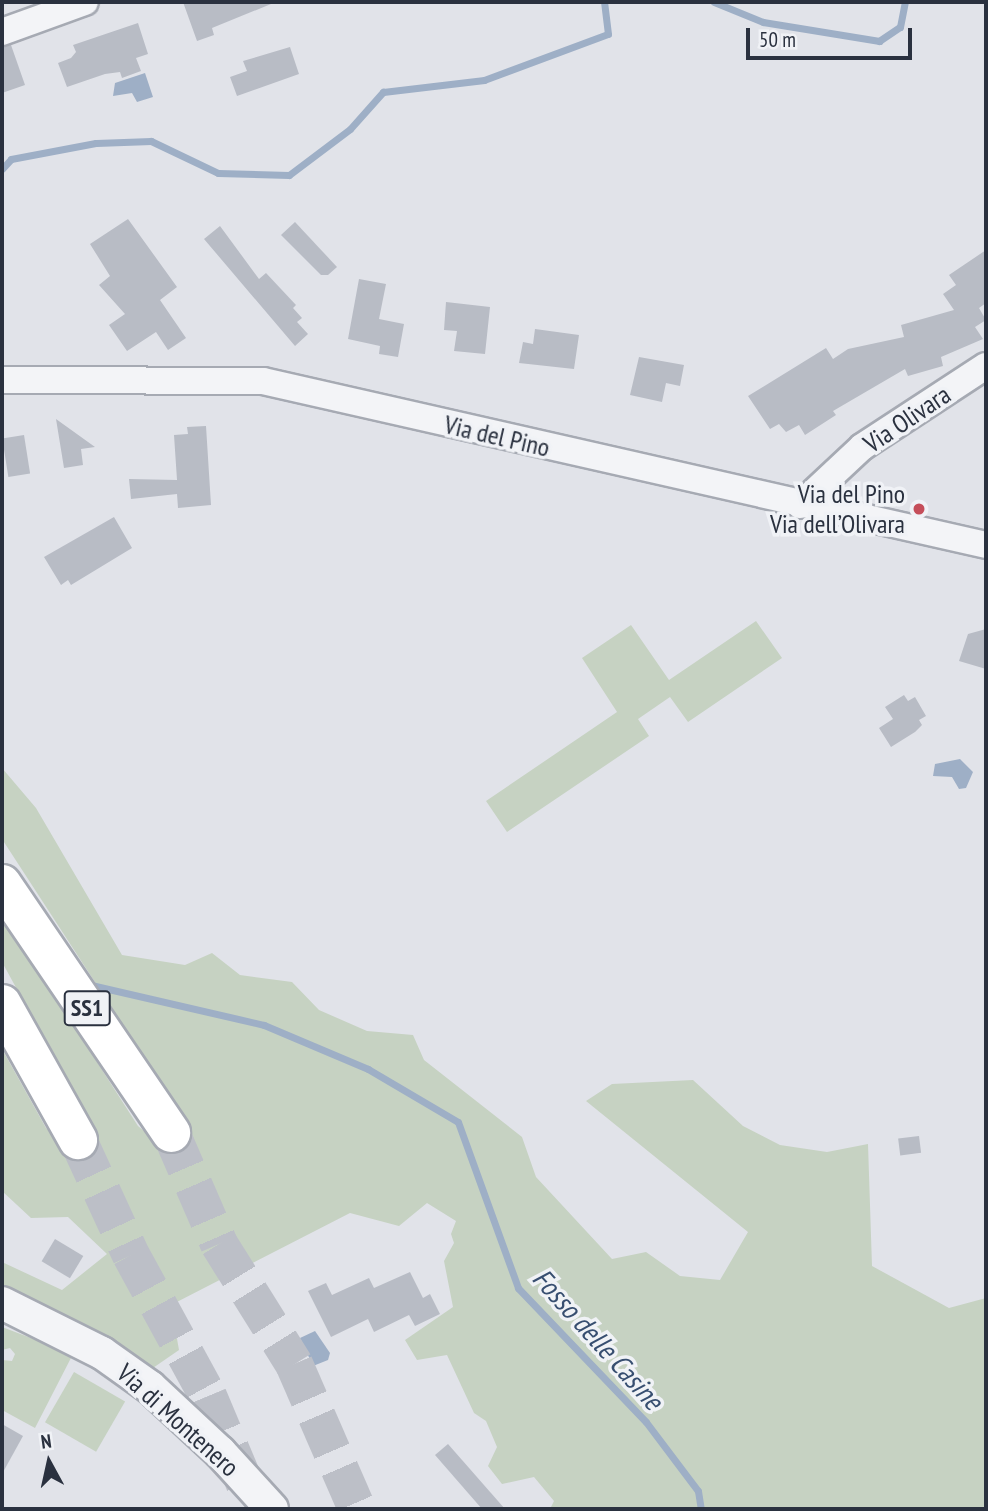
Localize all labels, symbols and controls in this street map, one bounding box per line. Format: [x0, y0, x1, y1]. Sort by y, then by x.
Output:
scale bar [750, 14, 916, 58]
text: 50 m [759, 26, 796, 53]
street label: Via Olivara [858, 379, 956, 459]
street label: Via del Pino [441, 409, 553, 463]
place label: Via del Pino Via dell’Olivara [770, 478, 905, 540]
marker: Via del Pino Via dell’Olivara [911, 501, 927, 517]
road number: SS1 [62, 988, 112, 1028]
water label: Fosso delle Casine [526, 1262, 670, 1416]
street label: Via di Montenero [111, 1357, 245, 1483]
north arrow [14, 1427, 84, 1497]
text: N [39, 1429, 53, 1454]

